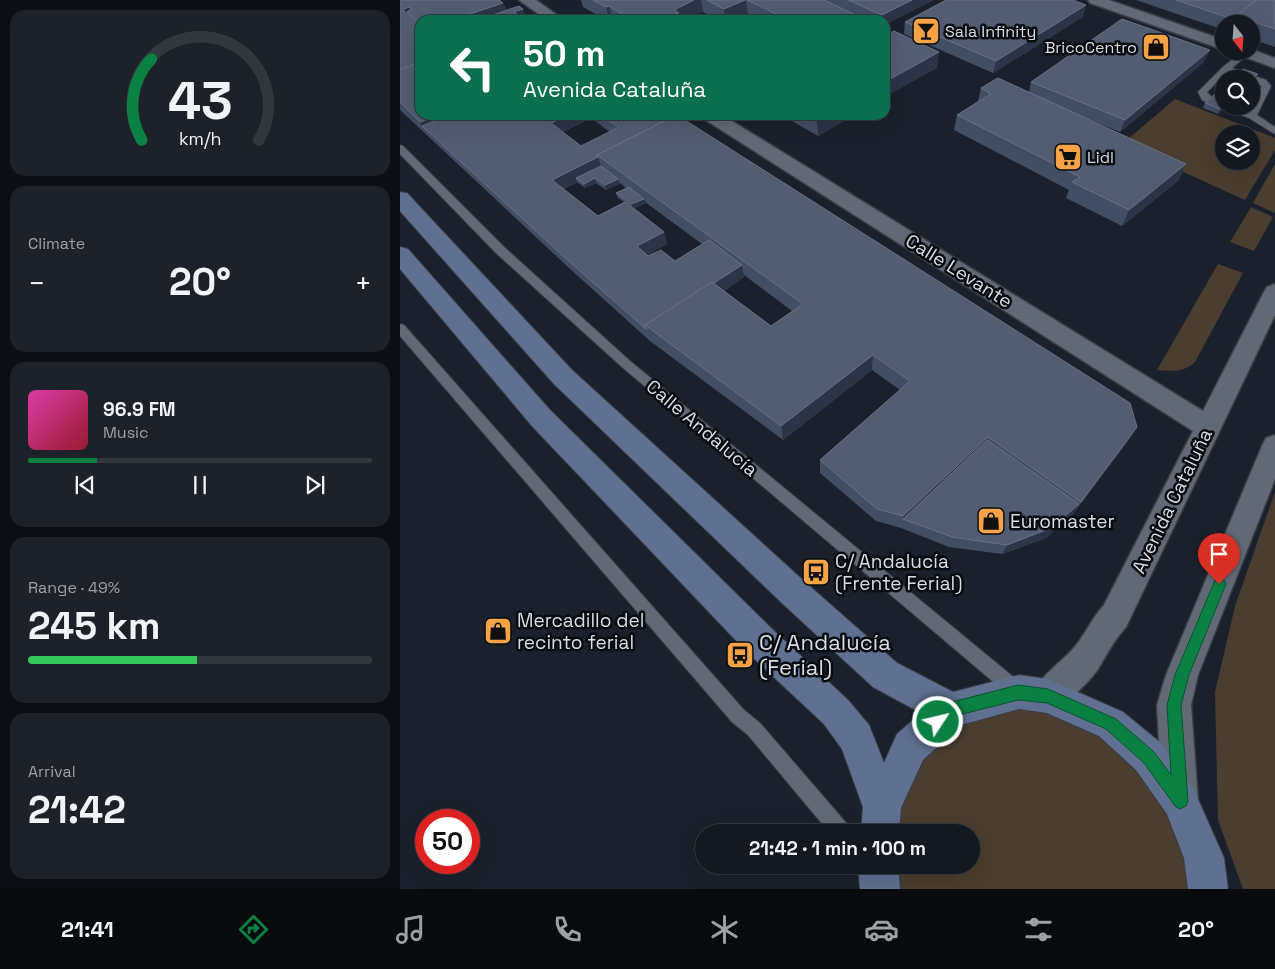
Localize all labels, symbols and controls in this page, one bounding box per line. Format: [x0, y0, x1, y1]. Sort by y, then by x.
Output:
north arrow [1215, 15, 1260, 60]
map controls [1215, 15, 1260, 170]
bar icon: Sala Infinity [911, 16, 941, 46]
place label: Sala Infinity [945, 21, 1036, 42]
text: 50 m [523, 32, 605, 76]
shop icon: BricoCentro [1141, 32, 1171, 62]
icon: left [440, 35, 505, 100]
place label: BricoCentro [1045, 37, 1137, 58]
text: 43 [168, 68, 232, 134]
button: search [1215, 70, 1260, 115]
text: Avenida Cataluña [523, 75, 706, 103]
button: layers [1215, 125, 1260, 170]
text: km/h [179, 127, 221, 150]
supermarket icon: Lidl [1053, 142, 1083, 172]
place label: Lidl [1087, 147, 1114, 168]
street label: Calle Levante [901, 228, 1017, 314]
text: Climate [28, 233, 85, 254]
text: 20° [169, 258, 231, 306]
text: − [28, 265, 45, 301]
text: + [355, 265, 372, 301]
street label: Calle Andalucía [641, 374, 763, 482]
text: 96.9 FM [103, 397, 176, 422]
text: Music [103, 422, 149, 443]
street label: Avenida Cataluña [1126, 424, 1218, 578]
icon: previous [71, 471, 99, 499]
icon: pause [186, 471, 214, 499]
icon: next [301, 471, 329, 499]
shop icon: Euromaster [976, 506, 1006, 536]
place label: Euromaster [1010, 509, 1115, 534]
pin [1198, 533, 1240, 584]
icon: arrive [1205, 540, 1233, 568]
place label: C/ Andalucía (Frente Ferial) [835, 549, 962, 596]
bus stop icon: C/ Andalucía (Frente Ferial) [801, 557, 831, 587]
text: Range · 49% [28, 577, 120, 598]
text: 245 km [28, 602, 160, 650]
place label: Mercadillo del recinto ferial [517, 608, 645, 655]
shop icon: Mercadillo del recinto ferial [483, 616, 513, 646]
place label: C/ Andalucía (Ferial) [759, 628, 891, 681]
bus stop icon: C/ Andalucía (Ferial) [725, 640, 755, 670]
position arrow [911, 695, 963, 747]
text: Arrival [28, 761, 76, 782]
text: 21:42 [28, 786, 126, 834]
speed limit sign: 50 [415, 809, 480, 874]
text: 21:42 · 1 min · 100 m [749, 836, 926, 861]
icon: directions [236, 912, 271, 947]
icon: music [393, 912, 428, 947]
icon: phone [550, 912, 585, 947]
icon: climate [707, 912, 742, 947]
icon: car [864, 912, 899, 947]
icon: filters [1021, 912, 1056, 947]
text: 21:41 [61, 915, 114, 943]
text: 20° [1178, 915, 1214, 943]

